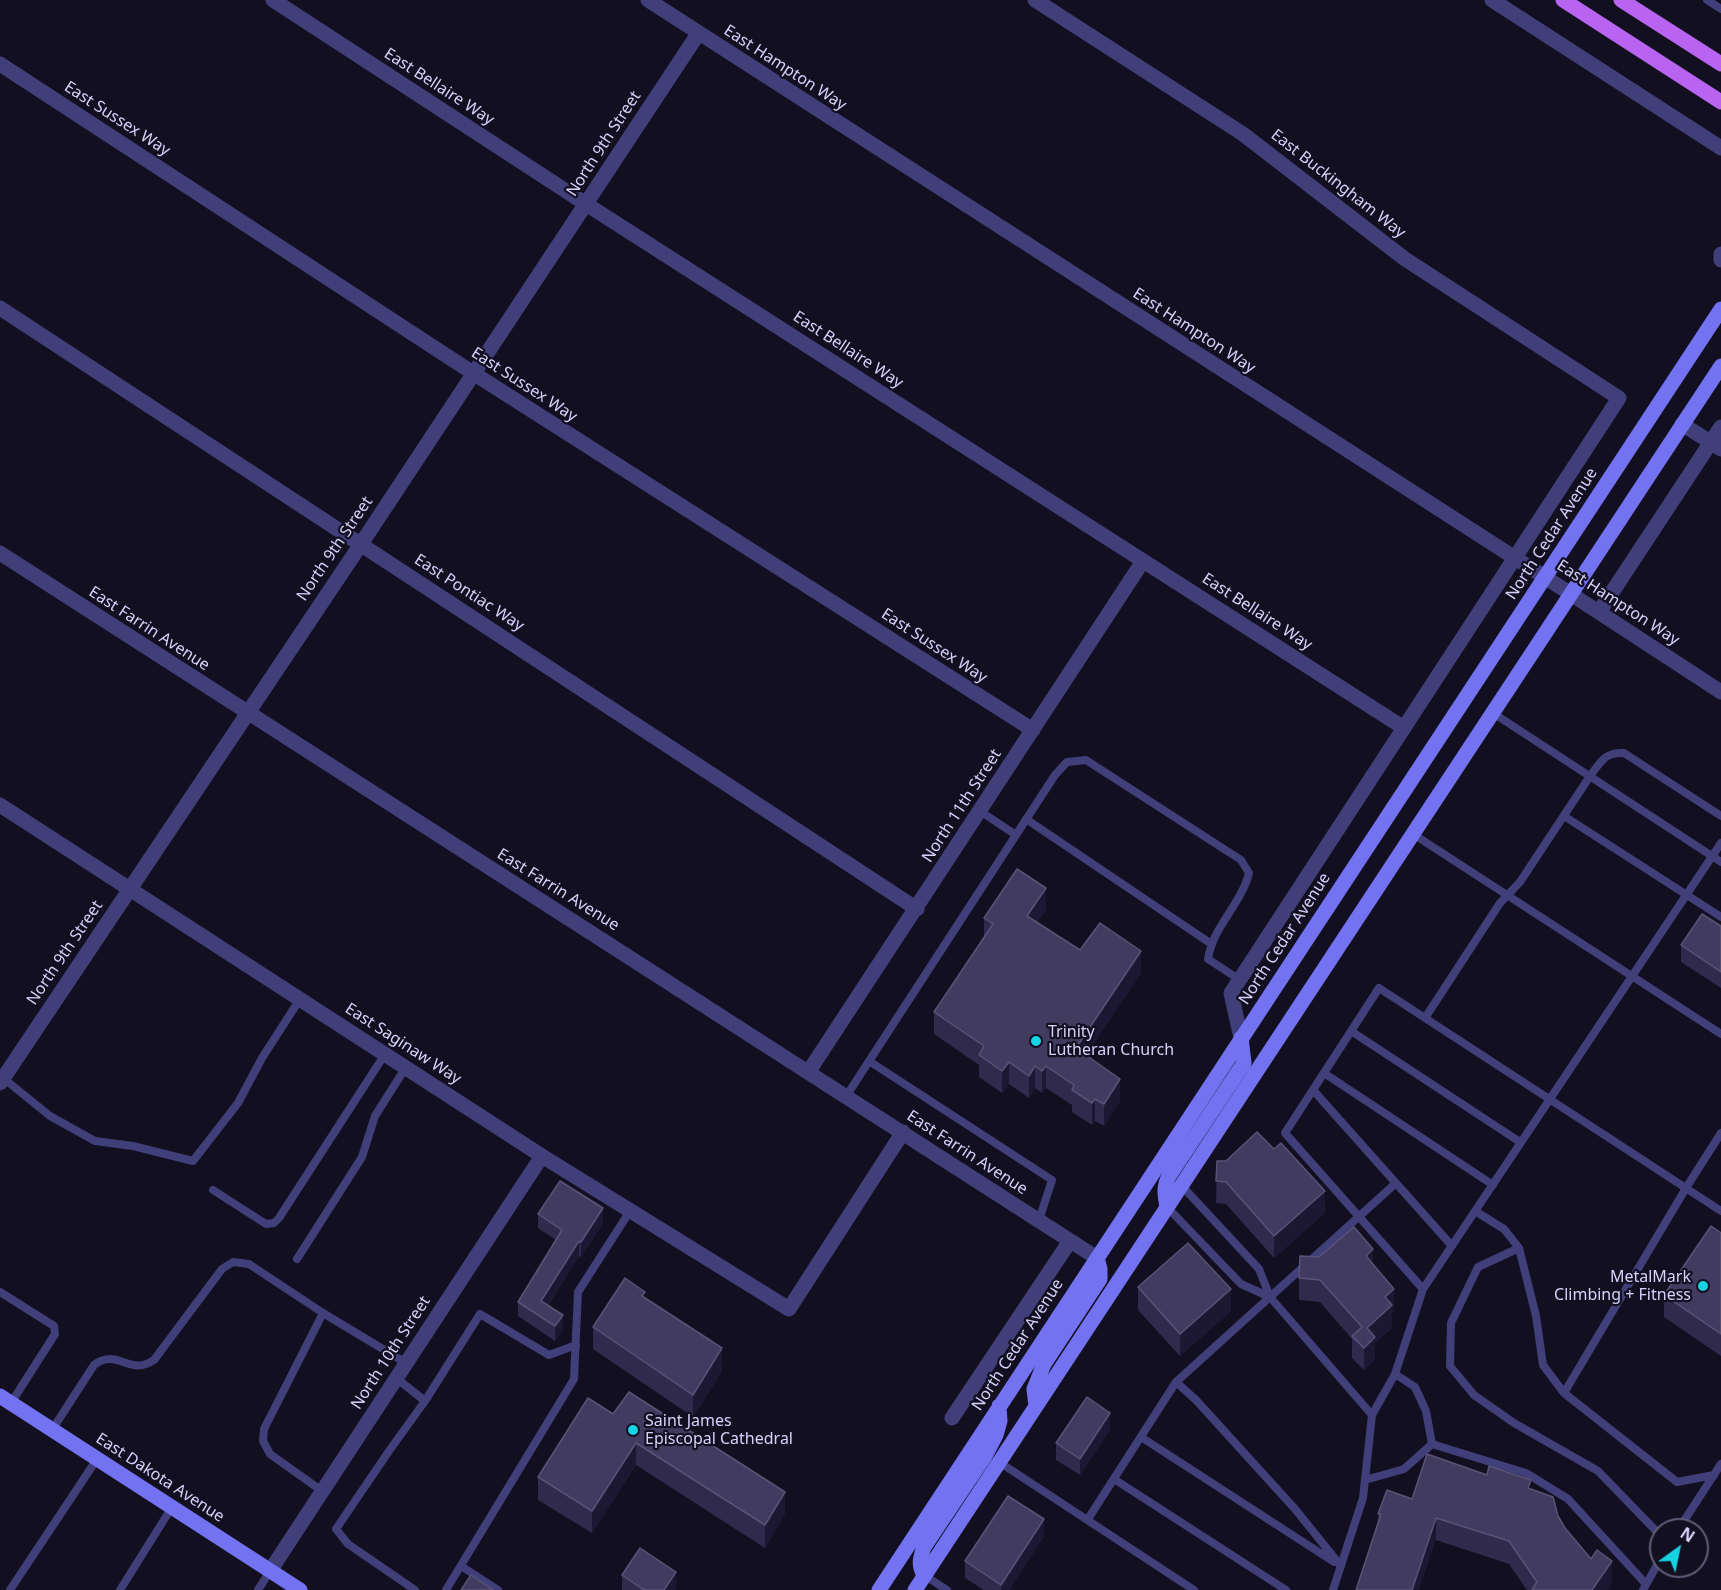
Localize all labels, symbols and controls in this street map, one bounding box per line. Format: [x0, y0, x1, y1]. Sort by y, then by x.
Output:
street label: East Hampton Way [720, 21, 850, 115]
street label: East Bellaire Way [380, 44, 498, 130]
street label: East Sussex Way [60, 78, 174, 160]
street label: North 9th Street [563, 88, 645, 200]
street label: East Buckingham Way [1267, 125, 1409, 243]
street label: East Hampton Way [1129, 284, 1259, 378]
street label: East Bellaire Way [789, 307, 907, 393]
street label: East Sussex Way [467, 344, 581, 426]
street label: North Cedar Avenue [1502, 465, 1602, 603]
street label: North 9th Street [293, 493, 377, 605]
street label: East Pontiac Way [410, 550, 528, 636]
street label: East Hampton Way [1553, 556, 1683, 650]
street label: East Bellaire Way [1198, 569, 1316, 655]
street label: East Farrin Avenue [85, 583, 213, 675]
street label: East Sussex Way [877, 605, 991, 687]
street label: North 11th Street [918, 746, 1006, 866]
street label: East Farrin Avenue [493, 845, 623, 935]
street label: North Cedar Avenue [1235, 870, 1335, 1008]
street label: North 9th Street [23, 897, 107, 1009]
street label: East Saginaw Way [341, 999, 465, 1089]
place label: Trinity Lutheran Church [1048, 1022, 1174, 1060]
marker: Trinity Lutheran Church [1029, 1034, 1043, 1048]
street label: East Farrin Avenue [903, 1107, 1031, 1199]
place label: MetalMark Climbing + Fitness [1554, 1267, 1691, 1305]
street label: North Cedar Avenue [968, 1276, 1068, 1414]
marker: MetalMark Climbing + Fitness [1696, 1279, 1710, 1293]
street label: North 10th Street [347, 1293, 435, 1413]
place label: Saint James Episcopal Cathedral [645, 1411, 793, 1449]
marker: Saint James Episcopal Cathedral [626, 1423, 640, 1437]
street label: East Dakota Avenue [92, 1429, 228, 1527]
north arrow [1649, 1518, 1709, 1578]
text: N [1676, 1522, 1699, 1547]

